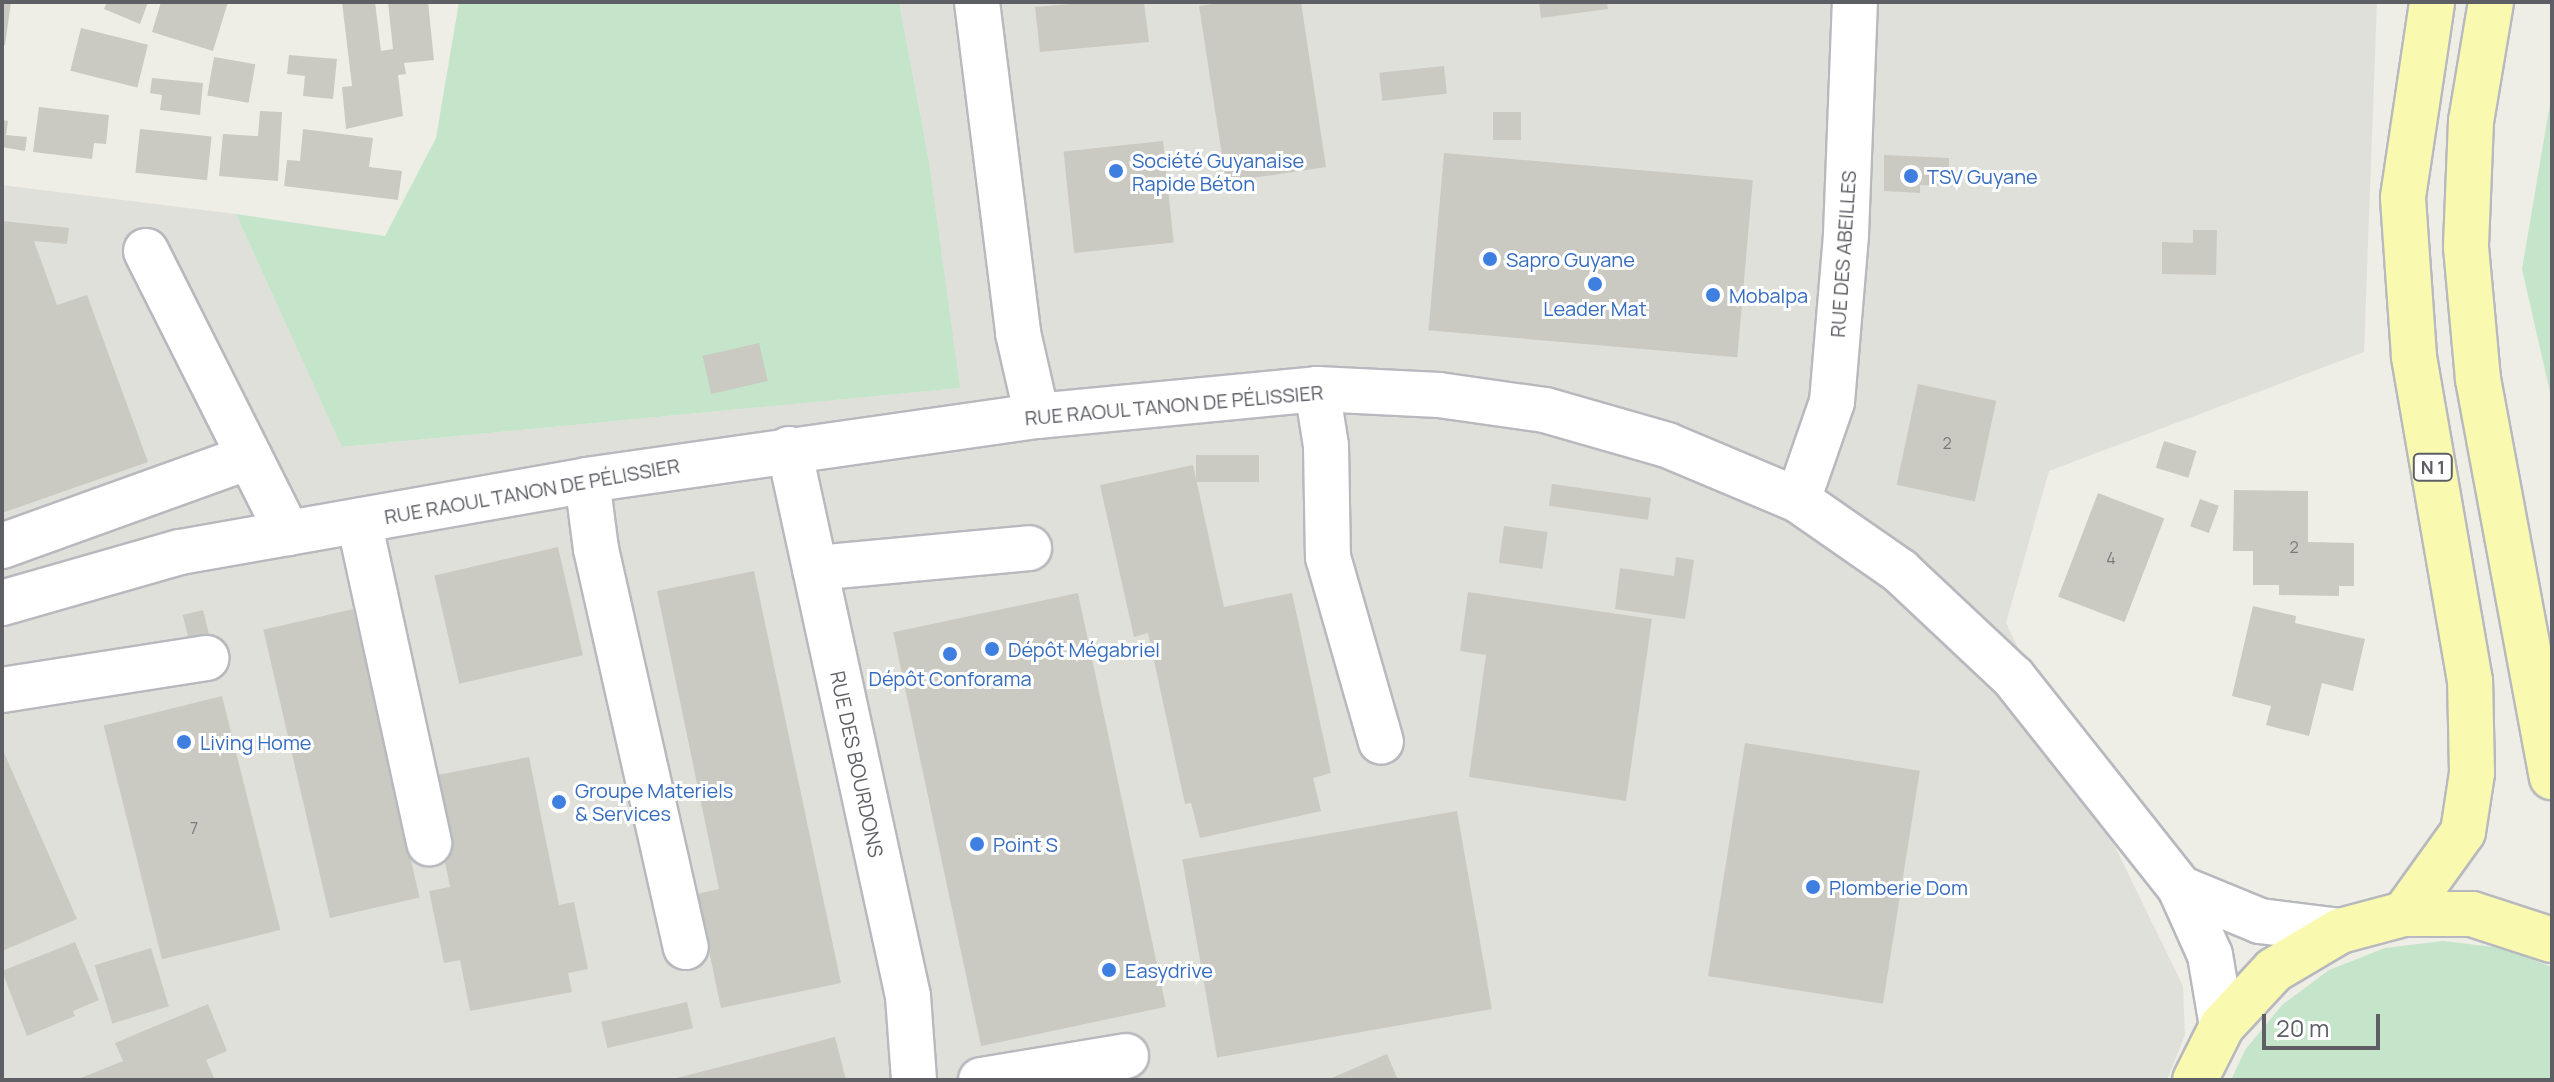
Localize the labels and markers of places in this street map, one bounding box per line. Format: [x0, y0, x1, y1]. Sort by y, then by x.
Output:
place label: Société Guyanaise Rapide Béton [1132, 148, 1304, 195]
marker: Société Guyanaise Rapide Béton [1107, 162, 1125, 180]
place label: TSV Guyane [1927, 164, 2038, 188]
marker: TSV Guyane [1902, 167, 1920, 185]
place label: Sapro Guyane [1506, 247, 1635, 271]
marker: Sapro Guyane [1481, 250, 1499, 268]
marker: Leader Mat [1586, 275, 1604, 293]
place label: Mobalpa [1729, 283, 1808, 307]
marker: Mobalpa [1704, 286, 1722, 304]
place label: Leader Mat [1543, 296, 1647, 320]
place label: Dépôt Mégabriel [1008, 637, 1160, 661]
marker: Dépôt Mégabriel [983, 640, 1001, 658]
marker: Dépôt Conforama [941, 645, 959, 663]
place label: Dépôt Conforama [868, 666, 1032, 690]
place label: Living Home [200, 730, 312, 754]
marker: Living Home [175, 733, 193, 751]
place label: Groupe Materiels & Services [575, 778, 733, 825]
marker: Groupe Materiels & Services [550, 793, 568, 811]
place label: Point S [993, 832, 1058, 856]
marker: Point S [968, 835, 986, 853]
place label: Plomberie Dom [1829, 875, 1968, 899]
marker: Plomberie Dom [1804, 878, 1822, 896]
place label: Easydrive [1125, 958, 1213, 982]
marker: Easydrive [1100, 961, 1118, 979]

